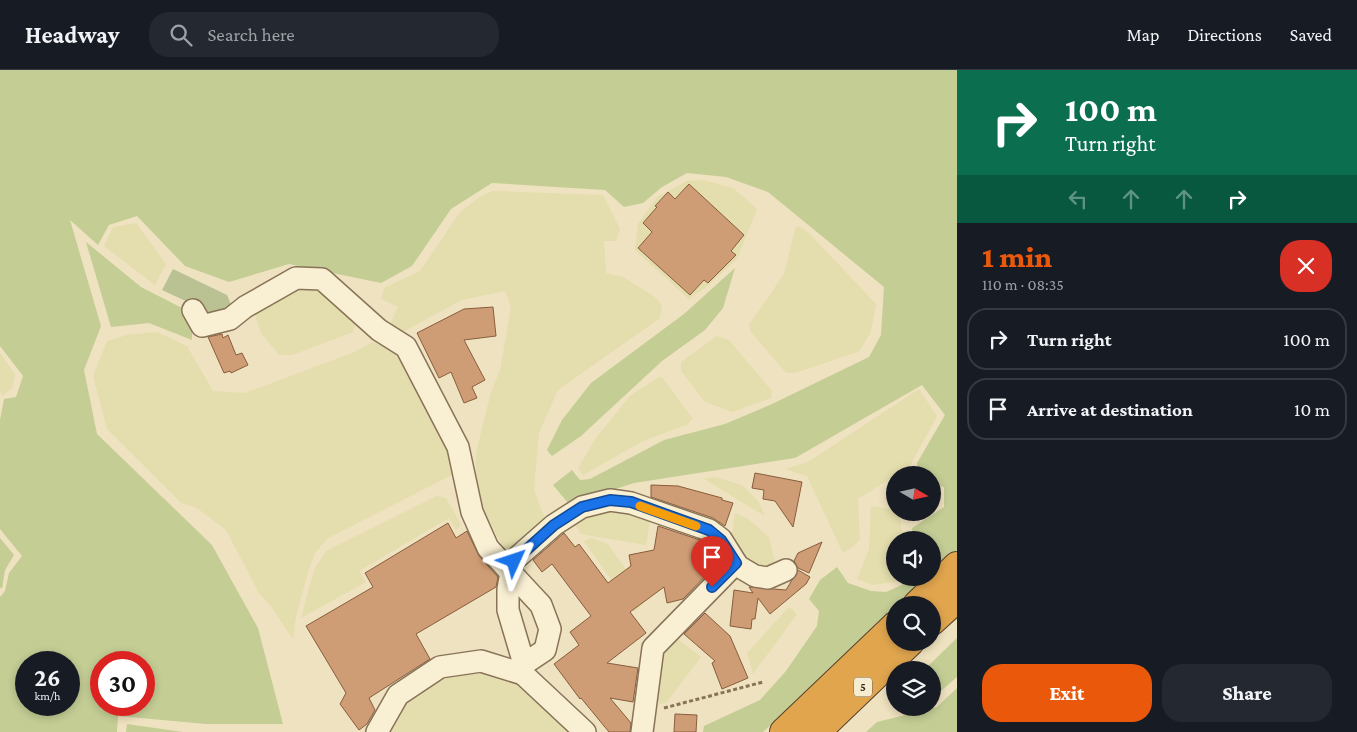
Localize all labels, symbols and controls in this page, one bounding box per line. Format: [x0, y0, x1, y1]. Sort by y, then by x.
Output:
search box [149, 12, 499, 57]
text: Headway [25, 21, 119, 48]
icon: search [167, 21, 195, 49]
text: Search here [207, 24, 295, 45]
text: Map [1127, 25, 1159, 45]
text: Directions [1187, 25, 1262, 45]
text: Saved [1290, 25, 1332, 45]
icon: right [982, 90, 1047, 155]
text: 100 m [1065, 90, 1157, 129]
text: Turn right [1065, 131, 1156, 156]
icon: left [1064, 185, 1092, 213]
icon: ahead [1117, 185, 1145, 213]
icon: ahead [1170, 185, 1198, 213]
icon: right [1223, 185, 1251, 213]
text: 1 min [982, 240, 1052, 273]
button: close [1280, 240, 1332, 292]
text: 110 m · 08:35 [982, 276, 1064, 293]
icon: right [984, 325, 1012, 353]
text: Turn right [1027, 329, 1112, 350]
text: 100 m [1283, 329, 1330, 350]
icon: arrive [984, 395, 1012, 423]
text: Arrive at destination [1027, 399, 1193, 420]
text: 10 m [1294, 399, 1330, 420]
north arrow [886, 466, 941, 521]
map controls [886, 466, 941, 716]
button: sound [886, 531, 941, 586]
position arrow [487, 534, 539, 586]
pin [691, 536, 733, 587]
icon: arrive [698, 543, 726, 571]
button: search [886, 596, 941, 651]
speed limit sign: 30 [90, 651, 155, 716]
button: layers [886, 661, 941, 716]
text: 26 [34, 664, 61, 691]
button: Exit [982, 664, 1152, 722]
button: Share [1162, 664, 1332, 722]
road number: 5 [854, 678, 872, 696]
text: km/h [35, 689, 60, 703]

